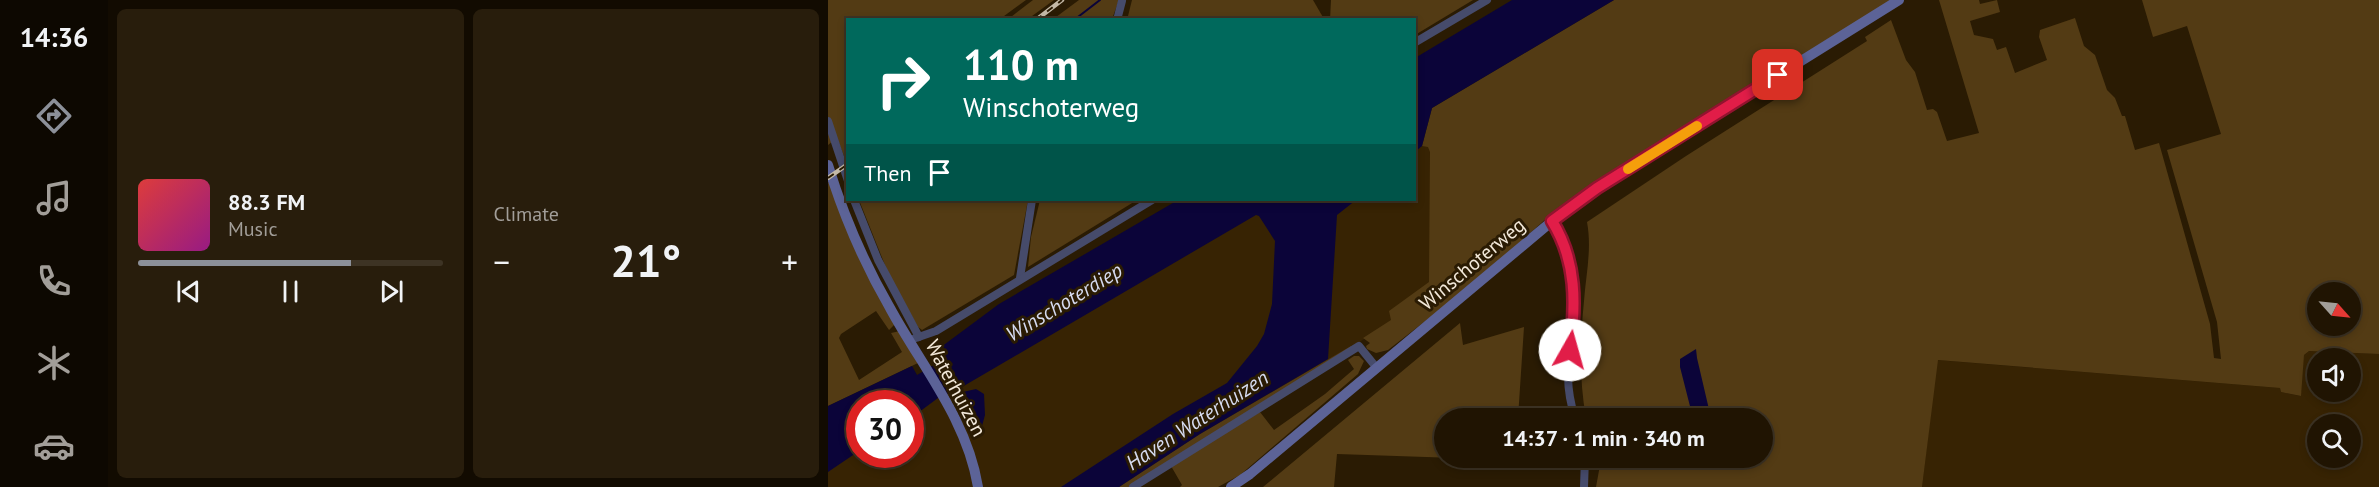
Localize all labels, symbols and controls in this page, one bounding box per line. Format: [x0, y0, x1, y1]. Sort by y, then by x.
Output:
text: 14:36 [20, 20, 88, 54]
text: 110 m [963, 37, 1079, 92]
icon: right [864, 42, 942, 120]
pin [1752, 49, 1803, 100]
icon: arrive [1761, 58, 1794, 91]
text: Winschoterweg [963, 90, 1139, 124]
icon: directions [33, 95, 75, 137]
icon: arrive [923, 156, 956, 189]
text: Then [864, 159, 911, 187]
icon: music [33, 177, 75, 219]
text: 88.3 FM [228, 188, 305, 216]
text: Climate [494, 201, 559, 227]
street label: Winschoterweg [1414, 212, 1530, 316]
text: Music [228, 216, 277, 242]
text: 21° [610, 231, 681, 289]
text: − [494, 240, 510, 283]
text: + [781, 240, 798, 283]
water label: Winschoterdiep [1001, 256, 1128, 347]
icon: phone [33, 260, 75, 302]
icon: previous [172, 275, 205, 308]
icon: pause [274, 275, 307, 308]
icon: next [375, 275, 408, 308]
north arrow [2307, 282, 2361, 336]
map controls [2307, 282, 2361, 468]
position arrow [1538, 318, 1602, 382]
street label: Waterhuizen [920, 335, 992, 441]
icon: climate [33, 342, 75, 384]
button: sound [2307, 348, 2361, 402]
water label: Haven Waterhuizen [1121, 364, 1273, 476]
speed limit sign: 30 [846, 390, 924, 468]
button: search [2307, 414, 2361, 468]
text: 14:37 · 1 min · 340 m [1502, 424, 1705, 452]
icon: car [33, 425, 75, 467]

